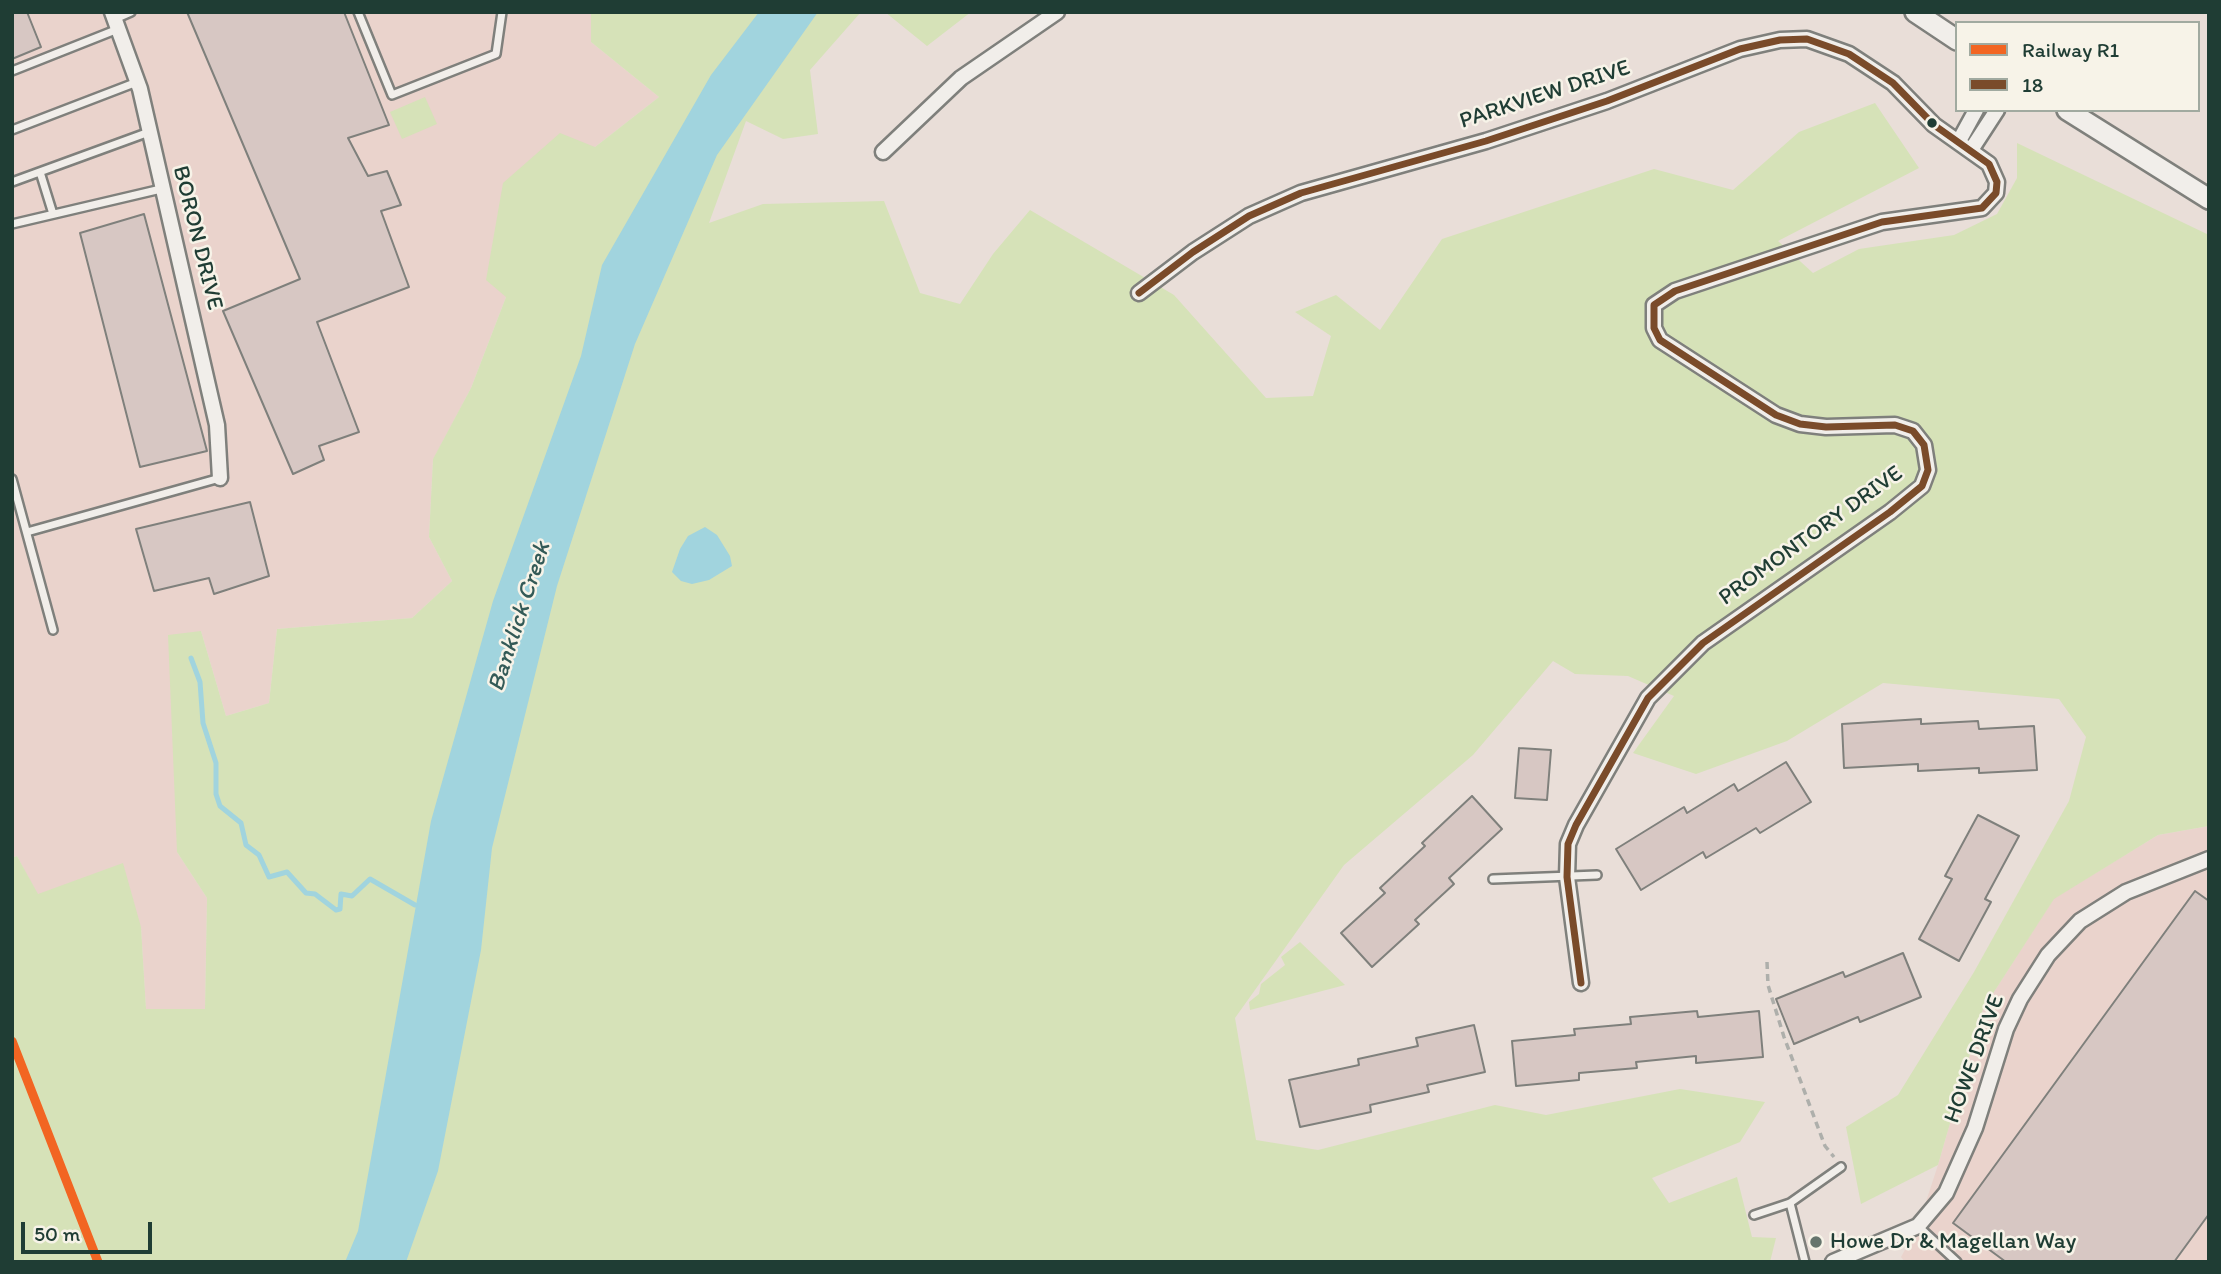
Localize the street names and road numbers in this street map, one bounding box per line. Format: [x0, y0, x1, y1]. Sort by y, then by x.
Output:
street label: PARKVIEW DRIVE [1456, 54, 1634, 136]
street label: BORON DRIVE [166, 163, 228, 313]
street label: PROMONTORY DRIVE [1714, 460, 1908, 612]
street label: HOWE DRIVE [1939, 991, 2011, 1127]

